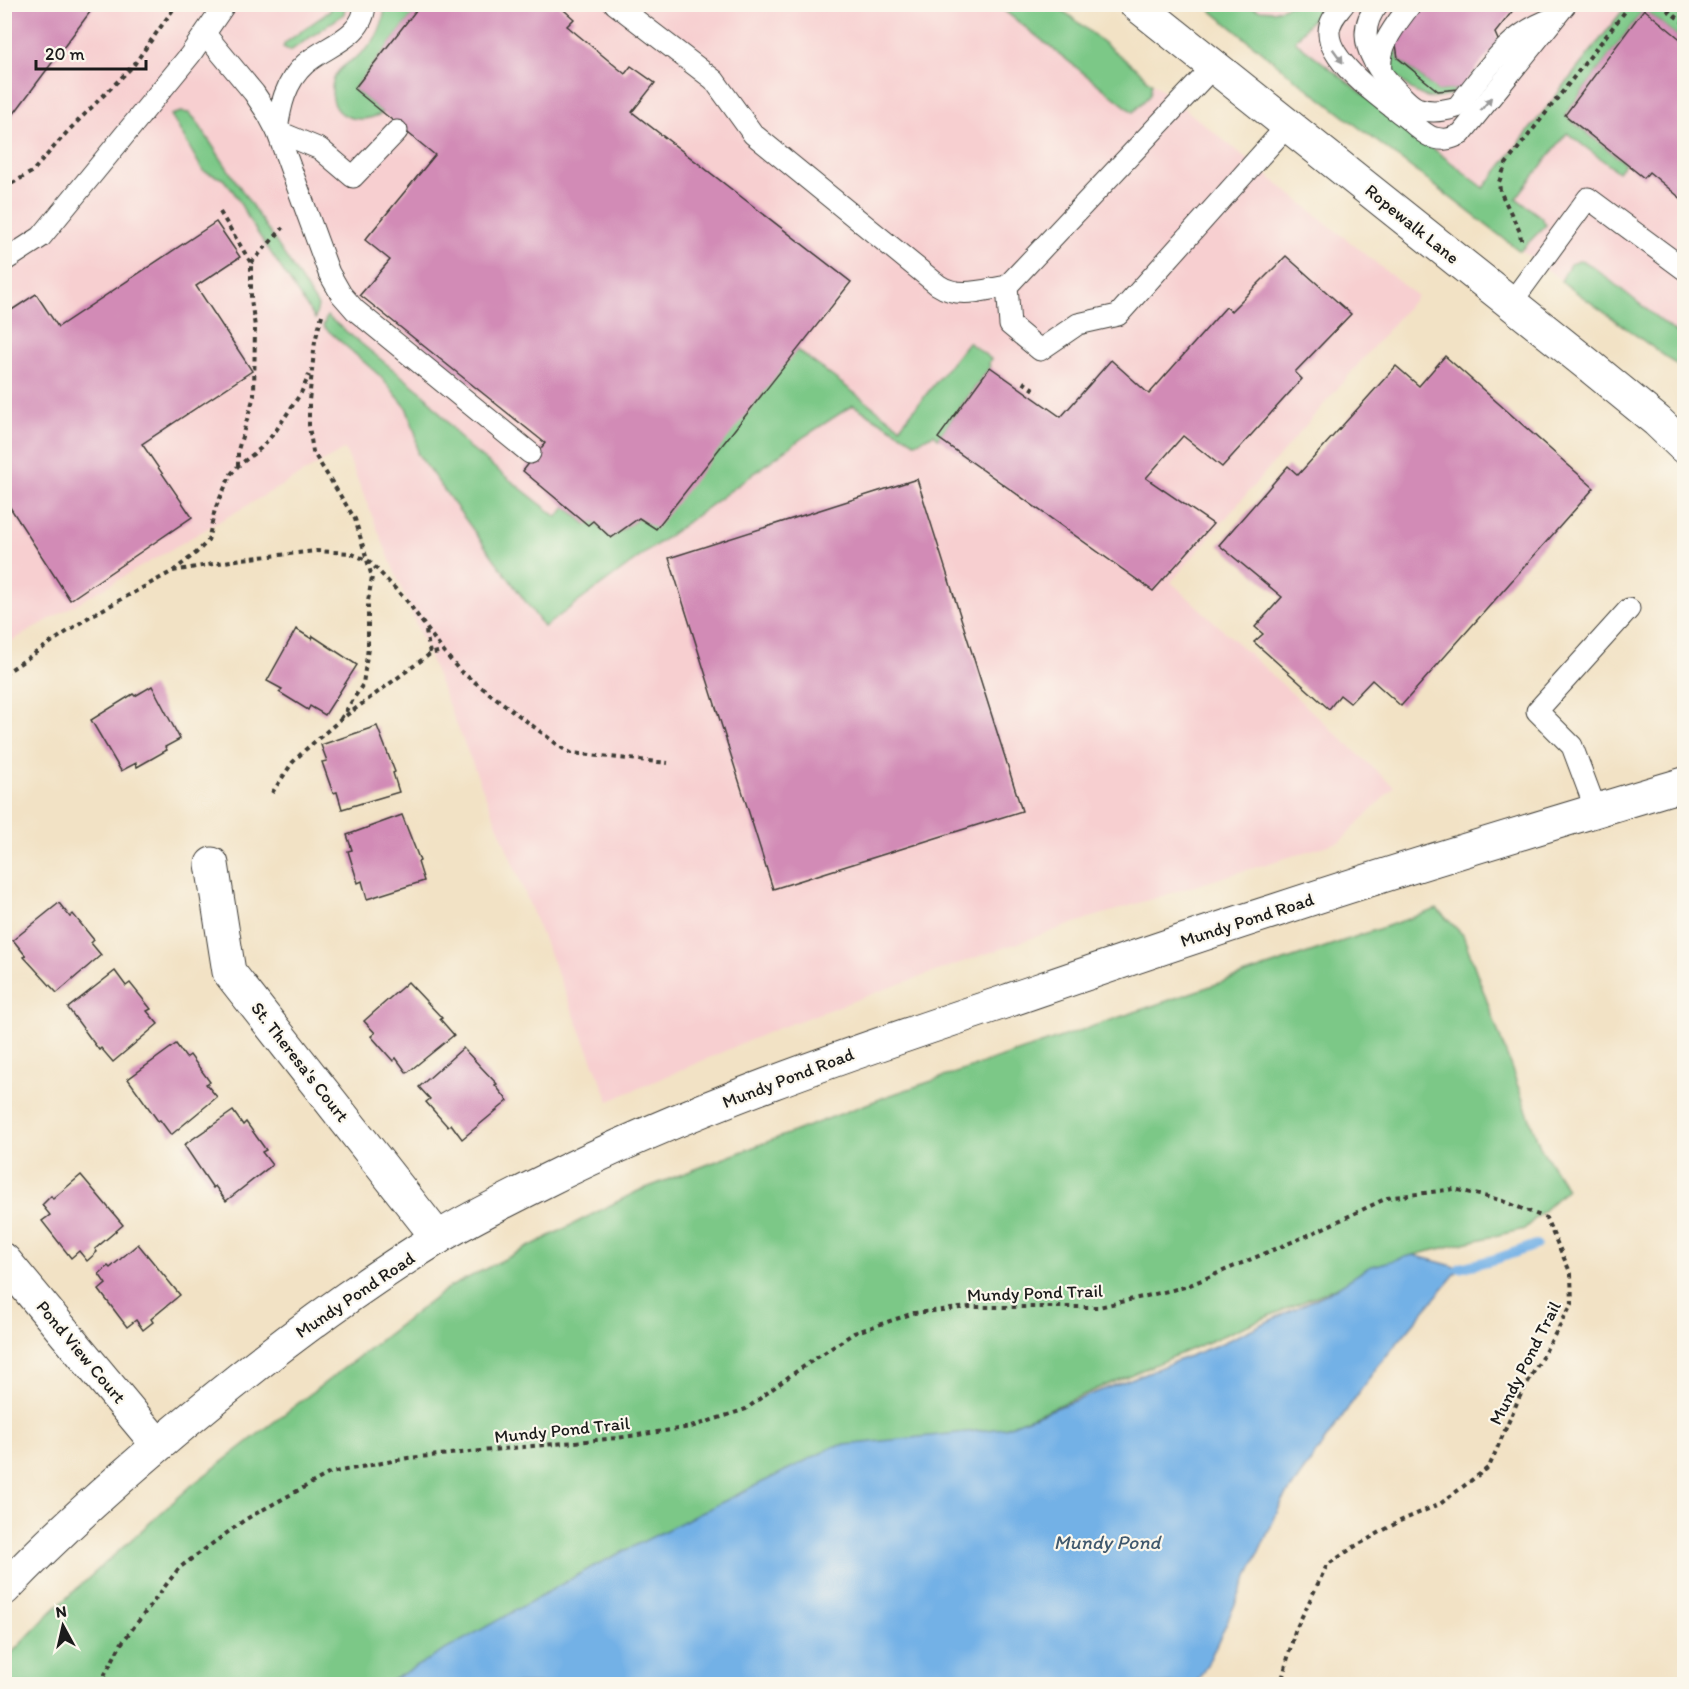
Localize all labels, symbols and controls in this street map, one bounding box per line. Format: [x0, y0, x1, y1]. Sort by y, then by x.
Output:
scale bar [36, 33, 146, 71]
text: 20 m [45, 43, 85, 65]
one-way arrow [1332, 47, 1344, 63]
one-way arrow [1479, 96, 1491, 111]
street label: Ropewalk Lane [1361, 179, 1463, 269]
street label: Mundy Pond Road [1177, 888, 1317, 952]
street label: St. Theresa's Court [246, 998, 354, 1127]
street label: Mundy Pond Road [719, 1043, 857, 1113]
street label: Mundy Pond Road [291, 1247, 419, 1343]
street label: Mundy Pond Trail [967, 1280, 1103, 1306]
street label: Pond View Court [32, 1296, 131, 1408]
street label: Mundy Pond Trail [1484, 1297, 1566, 1429]
street label: Mundy Pond Trail [493, 1412, 631, 1448]
water label: Mundy Pond [1054, 1530, 1162, 1554]
north arrow [33, 1596, 93, 1656]
text: N [54, 1601, 68, 1622]

